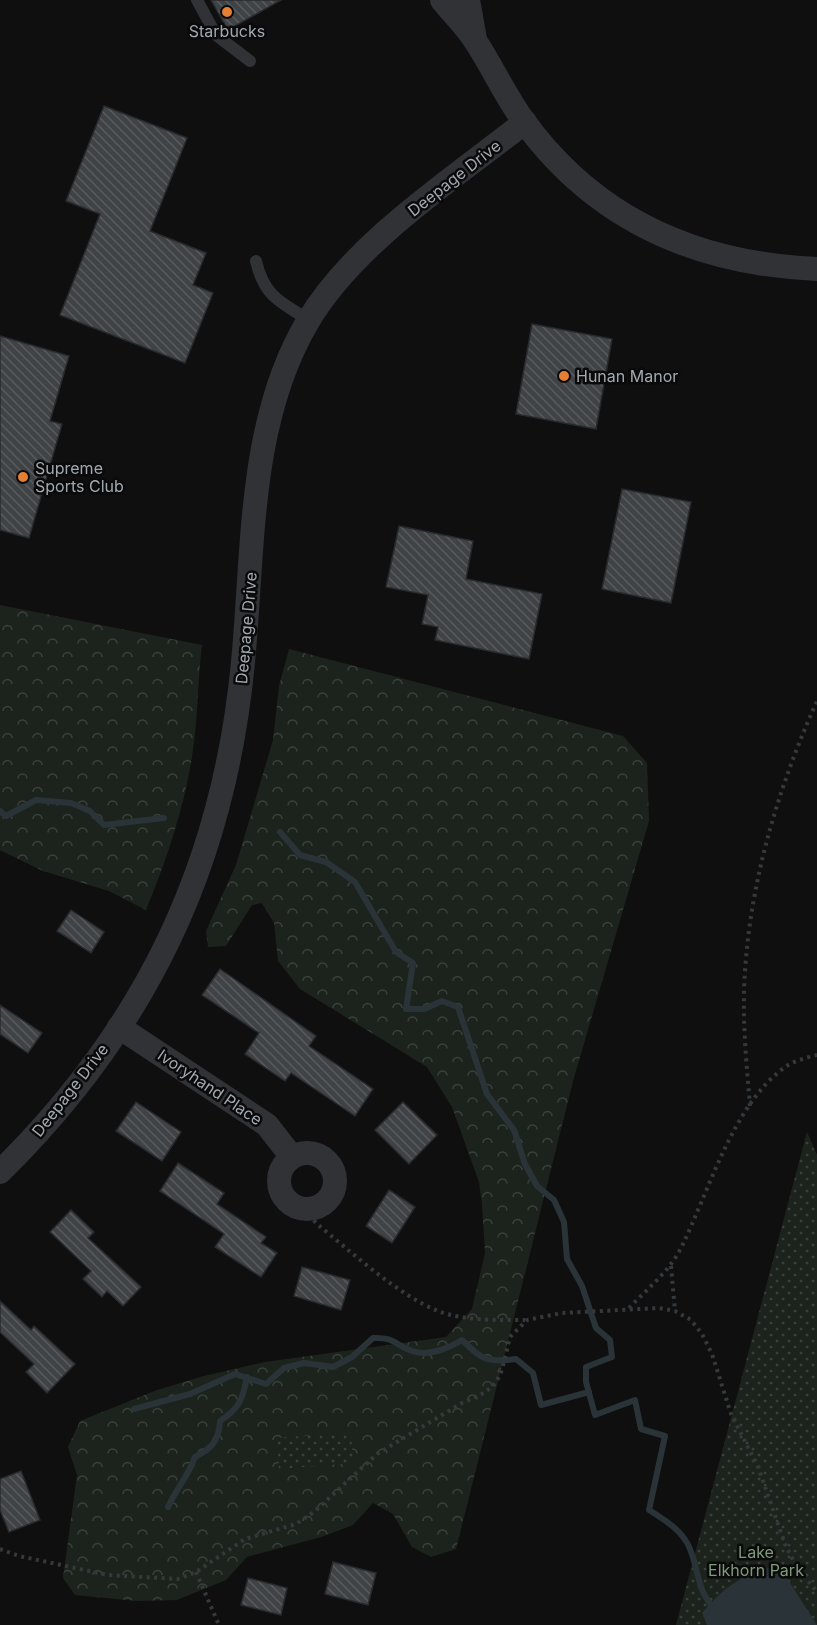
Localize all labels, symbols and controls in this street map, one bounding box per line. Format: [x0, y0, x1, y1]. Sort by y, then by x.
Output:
marker: Starbucks [220, 5, 234, 19]
place label: Starbucks [189, 21, 265, 41]
street label: Deepage Drive [404, 135, 504, 221]
place label: Hunan Manor [576, 366, 678, 386]
marker: Hunan Manor [557, 369, 571, 383]
place label: Supreme Sports Club [35, 458, 124, 496]
marker: Supreme Sports Club [16, 470, 30, 484]
street label: Deepage Drive [231, 571, 261, 685]
street label: Deepage Drive [27, 1040, 113, 1140]
street label: Ivoryhand Place [154, 1045, 266, 1129]
park label: Lake Elkhorn Park [708, 1542, 804, 1580]

